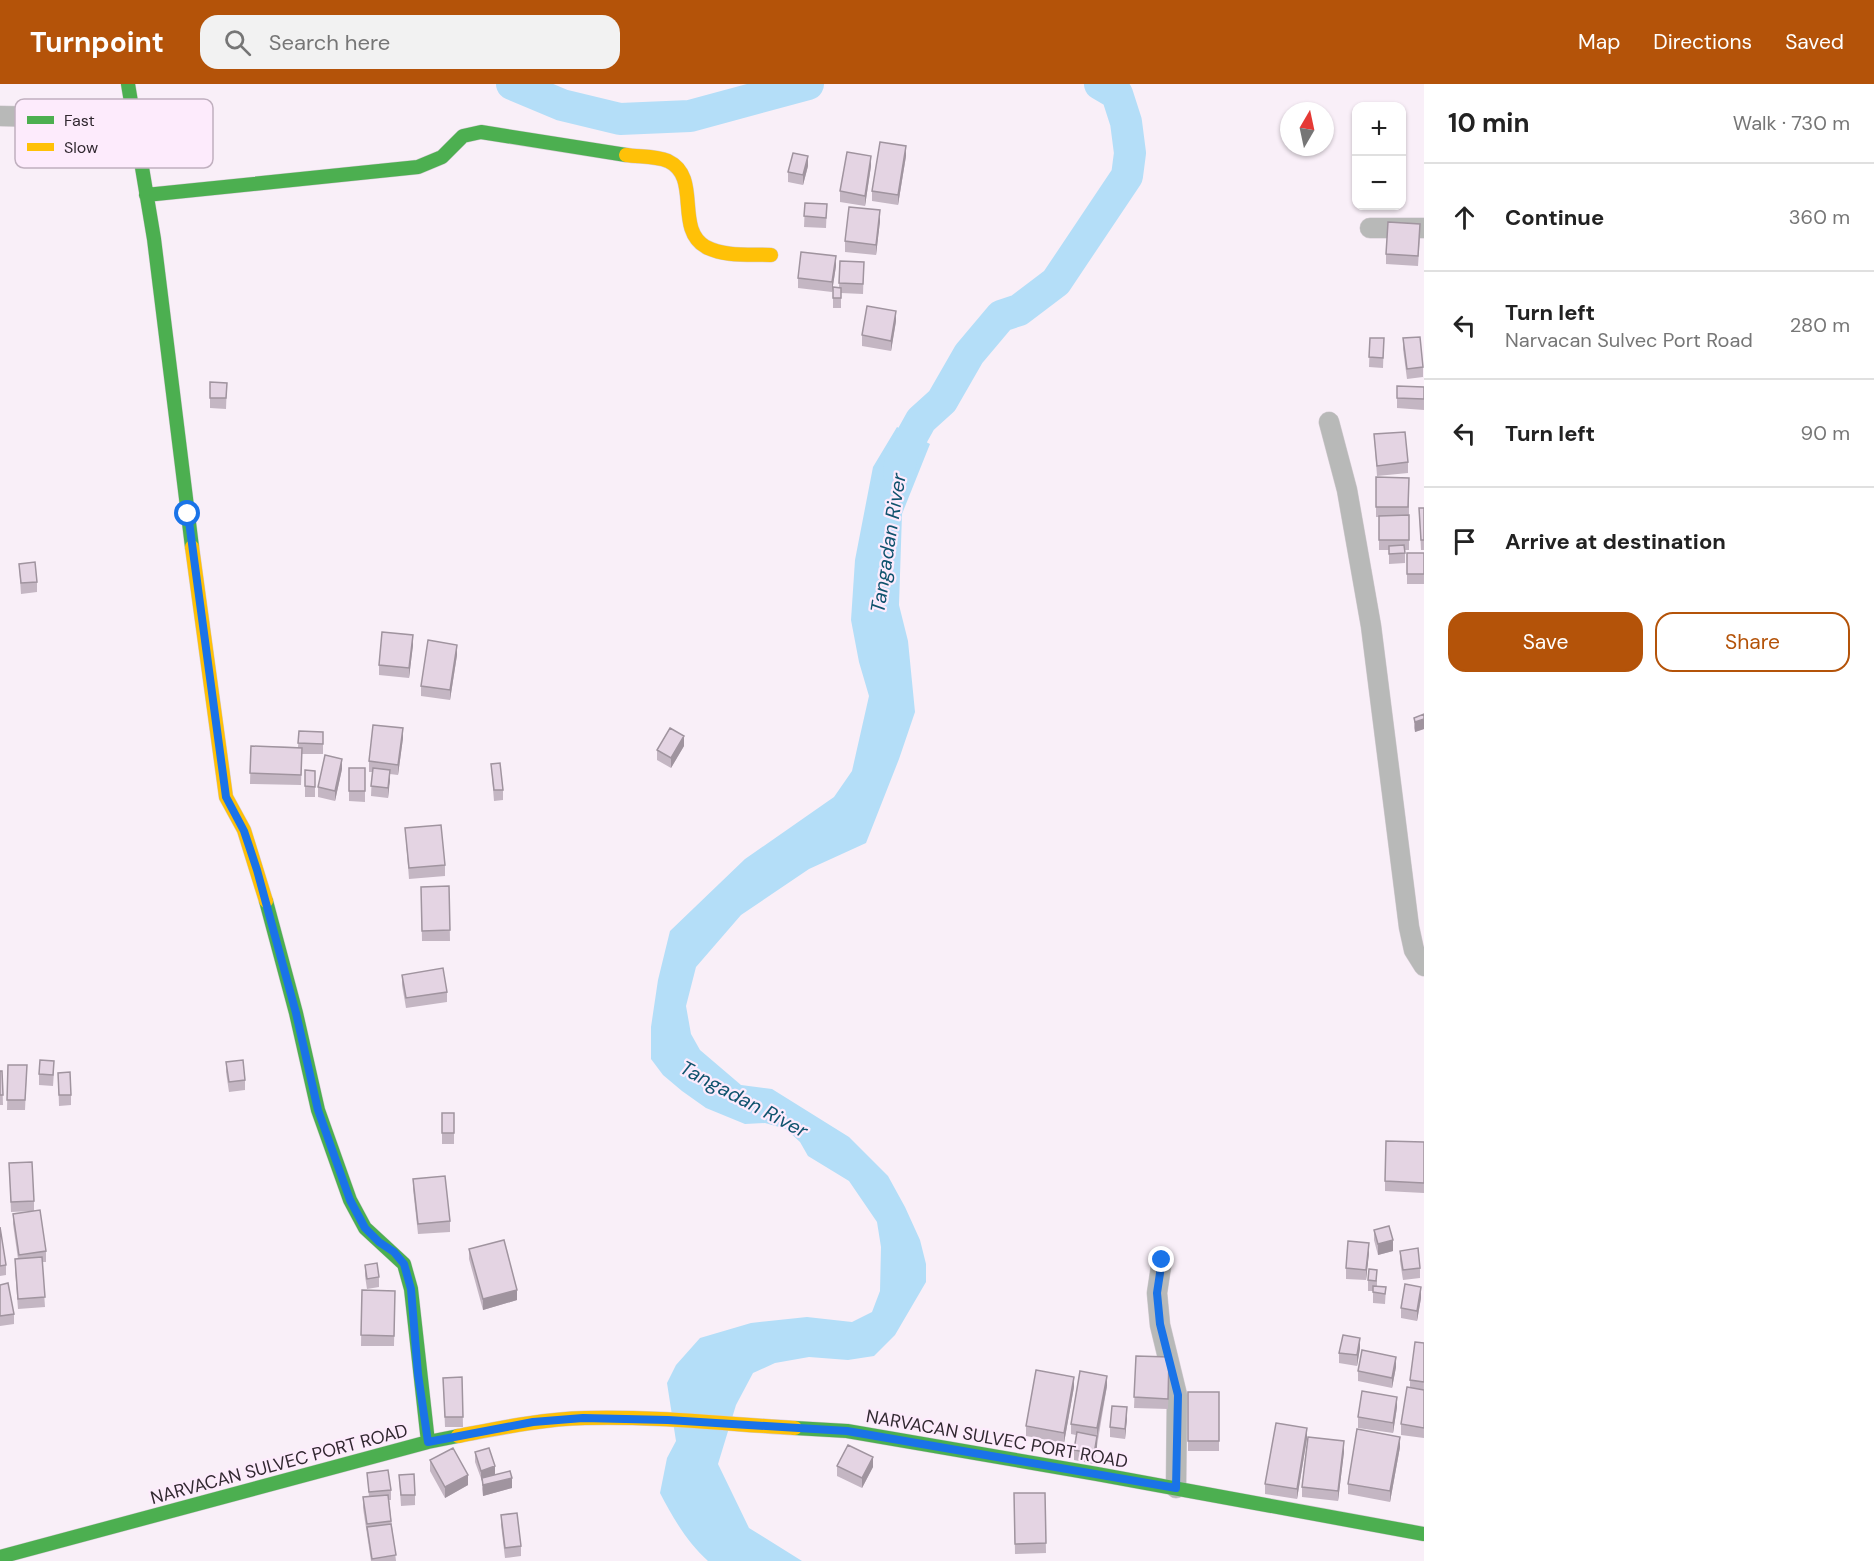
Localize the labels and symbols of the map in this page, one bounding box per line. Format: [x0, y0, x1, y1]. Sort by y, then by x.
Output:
legend [15, 99, 213, 168]
north arrow [1280, 102, 1334, 156]
text: Fast [64, 110, 95, 131]
text: Slow [64, 137, 98, 158]
water label: Tangadan River [864, 471, 912, 615]
route start [174, 500, 200, 526]
water label: Tangadan River [676, 1054, 813, 1144]
route end [1148, 1246, 1174, 1272]
street label: NARVACAN SULVEC PORT ROAD [864, 1404, 1130, 1474]
street label: NARVACAN SULVEC PORT ROAD [148, 1418, 410, 1510]

